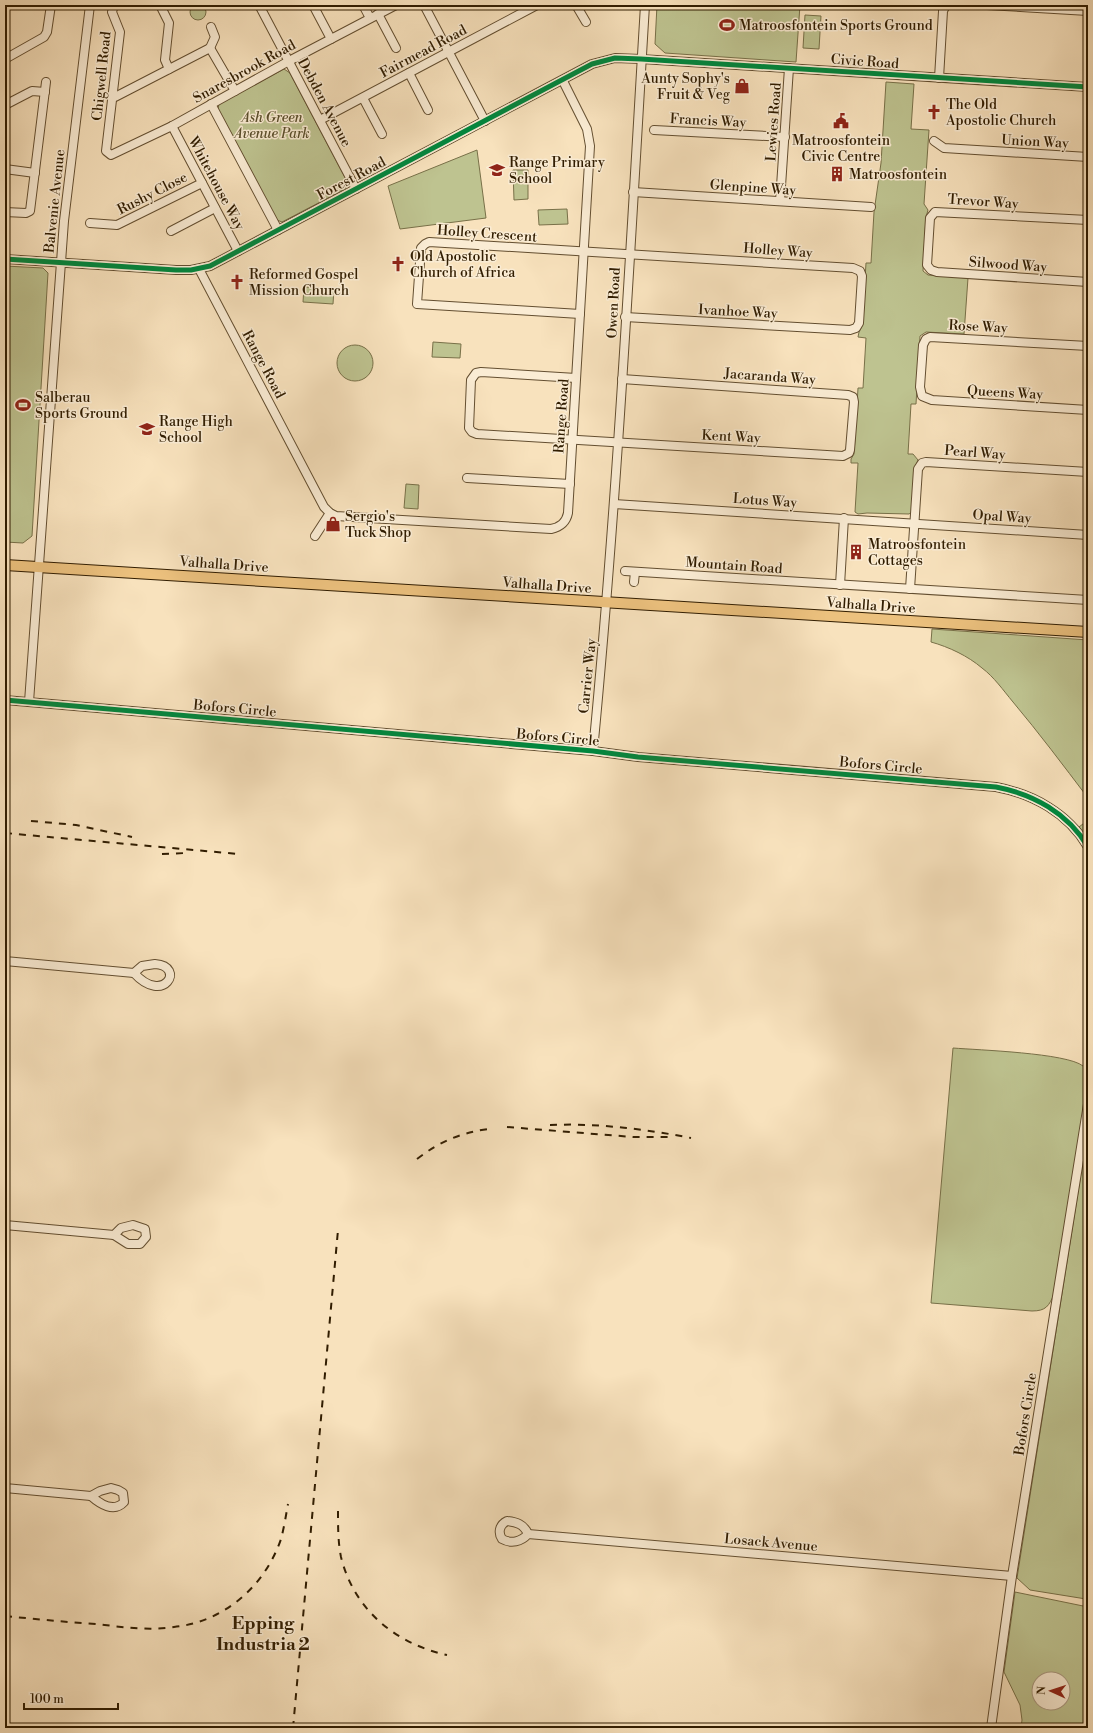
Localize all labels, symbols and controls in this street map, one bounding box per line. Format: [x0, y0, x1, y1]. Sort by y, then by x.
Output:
sports icon: Matroosfontein Sports Ground [718, 16, 736, 34]
place label: Matroosfontein Sports Ground [739, 17, 933, 35]
street label: Fairmead Road [377, 21, 470, 82]
street label: Chigwell Road [88, 30, 116, 122]
street label: Snaresbrook Road [190, 36, 299, 108]
street label: Civic Road [830, 51, 900, 73]
street label: Debden Avenue [293, 55, 355, 150]
place label: Aunty Sophy's Fruit & Veg [640, 70, 731, 104]
shop icon: Aunty Sophy's Fruit & Veg [733, 77, 751, 95]
street label: Lewies Road [762, 82, 786, 162]
place label: The Old Apostolic Church [945, 96, 1057, 130]
church icon: The Old Apostolic Church [925, 103, 943, 121]
park label: Ash Green Avenue Park [232, 109, 310, 143]
street label: Francis Way [669, 110, 747, 132]
public building icon: Matroosfontein Civic Centre [832, 112, 850, 130]
street label: Union Way [1001, 131, 1069, 153]
place label: Matroosfontein Civic Centre [792, 132, 891, 166]
street label: Whitehouse Way [183, 133, 248, 233]
street label: Balvenie Avenue [41, 148, 69, 255]
street label: Forest Road [314, 153, 389, 205]
place label: Range Primary School [509, 154, 605, 188]
school or university icon: Range Primary School [488, 161, 506, 179]
building icon: Matroosfontein [828, 165, 846, 183]
place label: Matroosfontein [849, 166, 948, 184]
street label: Rushy Close [114, 168, 191, 219]
street label: Glenpine Way [709, 176, 797, 200]
street label: Trevor Way [947, 191, 1019, 213]
street label: Holley Crescent [436, 222, 538, 246]
street label: Holley Way [743, 240, 813, 262]
place label: Old Apostolic Church of Africa [410, 248, 516, 282]
street label: Silwood Way [968, 253, 1048, 277]
church icon: Old Apostolic Church of Africa [389, 255, 407, 273]
place label: Reformed Gospel Mission Church [249, 266, 358, 300]
street label: Owen Road [603, 267, 625, 339]
church icon: Reformed Gospel Mission Church [228, 273, 246, 291]
street label: Ivanhoe Way [698, 301, 778, 323]
street label: Rose Way [948, 316, 1008, 338]
street label: Range Road [238, 327, 289, 402]
street label: Jacaranda Way [722, 365, 817, 389]
street label: Range Road [550, 378, 574, 454]
street label: Queens Way [967, 382, 1044, 404]
place label: Salberau Sports Ground [35, 389, 128, 423]
sports icon: Salberau Sports Ground [14, 396, 32, 414]
place label: Range High School [159, 413, 234, 447]
school or university icon: Range High School [138, 420, 156, 438]
street label: Kent Way [701, 426, 761, 448]
street label: Pearl Way [944, 442, 1006, 464]
street label: Lotus Way [732, 490, 798, 512]
street label: Opal Way [972, 506, 1032, 528]
place label: Sergio's Tuck Shop [345, 508, 411, 542]
shop icon: Sergio's Tuck Shop [324, 515, 342, 533]
place label: Matroosfontein Cottages [868, 536, 967, 570]
building icon: Matroosfontein Cottages [847, 543, 865, 561]
street label: Valhalla Drive [178, 553, 269, 577]
street label: Mountain Road [685, 554, 783, 578]
street label: Valhalla Drive [501, 574, 592, 598]
street label: Valhalla Drive [825, 594, 916, 618]
street label: Carrier Way [575, 637, 601, 715]
street label: Bofors Circle [192, 696, 277, 722]
street label: Bofors Circle [515, 725, 600, 751]
street label: Bofors Circle [838, 753, 923, 779]
street label: Bofors Circle [1010, 1372, 1041, 1458]
street label: Losack Avenue [723, 1530, 818, 1556]
district label: Epping Industria 2 [216, 1612, 310, 1656]
north arrow [1031, 1671, 1071, 1711]
scale bar [24, 1685, 118, 1711]
text: N [1035, 1686, 1049, 1695]
text: 100 m [30, 1692, 64, 1707]

